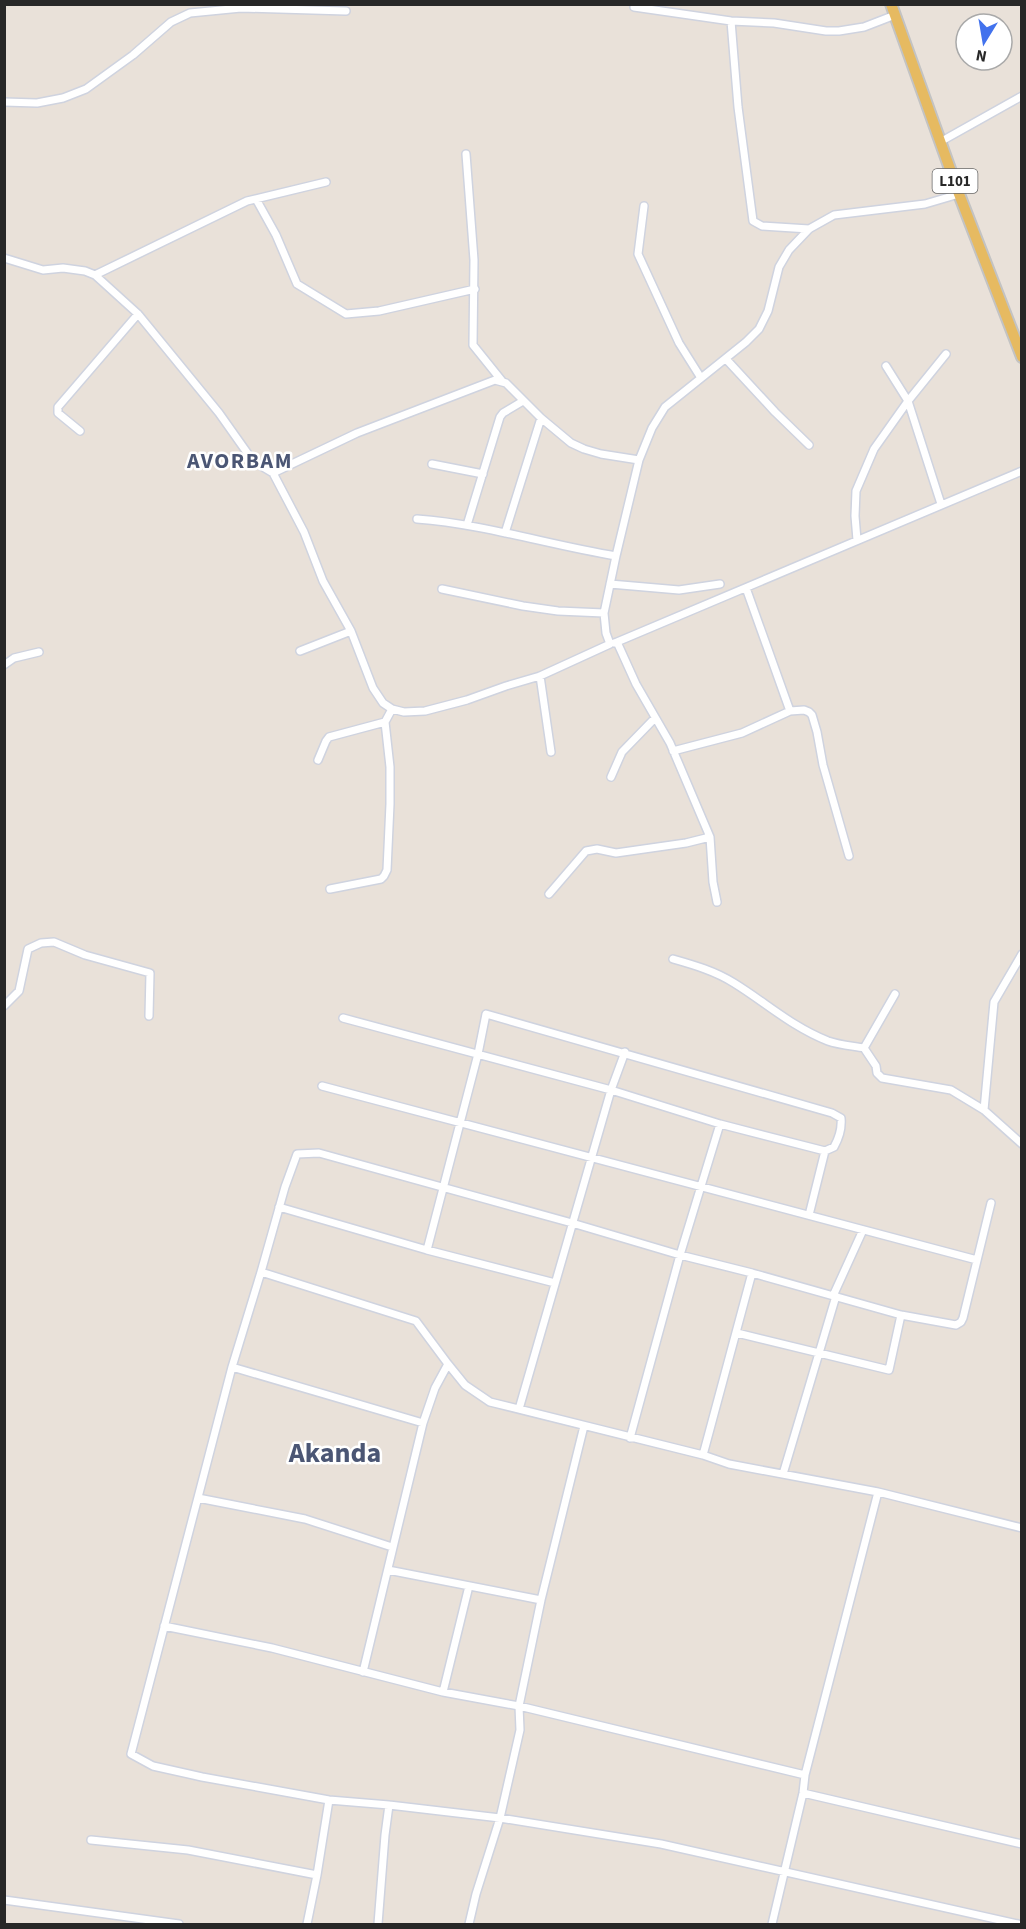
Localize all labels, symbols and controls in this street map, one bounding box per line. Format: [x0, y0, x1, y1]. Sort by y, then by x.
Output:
north arrow [954, 12, 1014, 72]
text: N [974, 44, 989, 68]
road number: L101 [932, 169, 978, 193]
district label: AVORBAM [186, 445, 293, 477]
district label: Akanda [288, 1433, 381, 1473]

